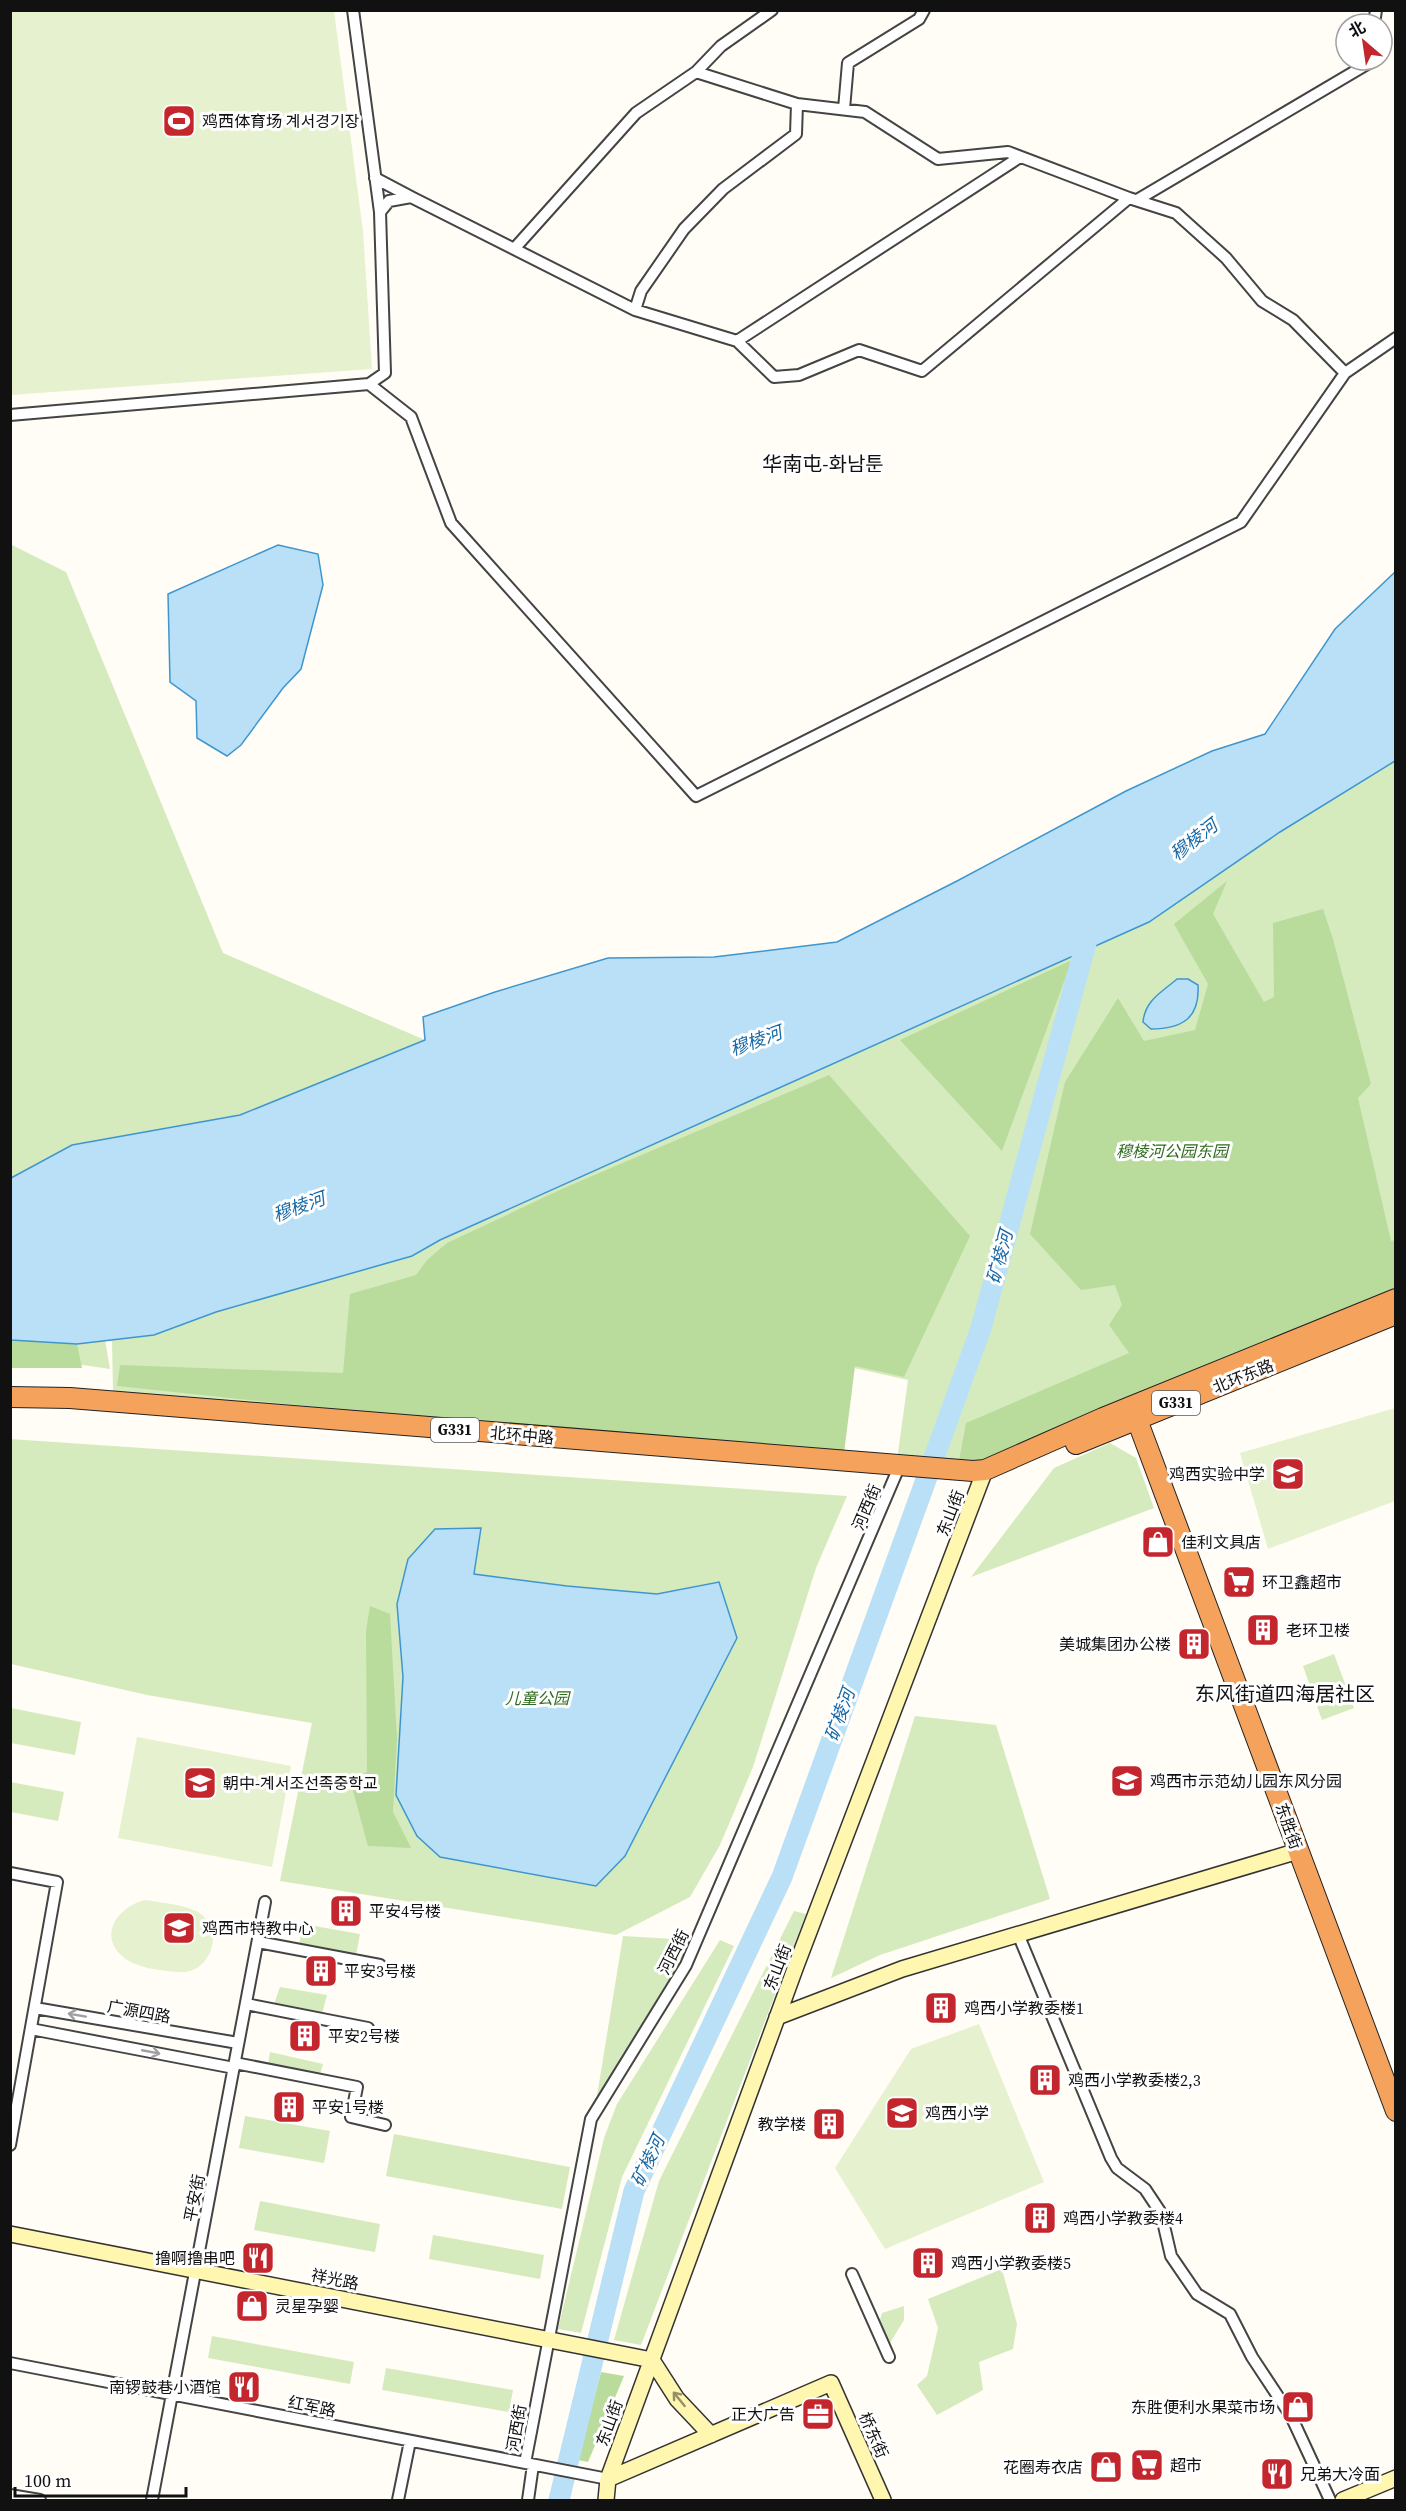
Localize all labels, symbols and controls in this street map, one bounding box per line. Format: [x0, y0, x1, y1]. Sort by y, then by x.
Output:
north arrow [1334, 12, 1394, 72]
text: 北 [1344, 15, 1369, 42]
sports icon: 鸡西体育场 계서경기장 [161, 103, 197, 139]
place label: 鸡西体育场 계서경기장 [202, 110, 360, 132]
district label: 华南屯-화남툰 [762, 450, 884, 478]
water label: 穆棱河 [1165, 811, 1225, 866]
water label: 穆棱河 [726, 1019, 788, 1062]
park label: 穆棱河公园东园 [1116, 1140, 1230, 1162]
water label: 穆棱河 [269, 1185, 331, 1228]
water label: 矿棱河 [980, 1225, 1019, 1286]
street label: 北环东路 [1209, 1354, 1277, 1398]
road number: G331 [1152, 1391, 1200, 1415]
road number: G331 [431, 1418, 479, 1442]
street label: 北环中路 [489, 1421, 555, 1449]
school or university icon: 鸡西实验中学 [1270, 1456, 1306, 1492]
place label: 鸡西实验中学 [1169, 1463, 1265, 1485]
street label: 河西街 [846, 1481, 886, 1533]
street label: 东山街 [931, 1487, 969, 1539]
shop icon: 佳利文具店 [1140, 1524, 1176, 1560]
place label: 佳利文具店 [1181, 1531, 1261, 1553]
supermarket icon: 环卫鑫超市 [1221, 1564, 1257, 1600]
place label: 环卫鑫超市 [1262, 1571, 1342, 1593]
building icon: 老环卫楼 [1245, 1612, 1281, 1648]
place label: 老环卫楼 [1286, 1619, 1350, 1641]
building icon: 美城集团办公楼 [1176, 1626, 1212, 1662]
place label: 美城集团办公楼 [1059, 1633, 1171, 1655]
district label: 东风街道四海居社区 [1195, 1680, 1375, 1708]
water label: 矿棱河 [819, 1682, 862, 1744]
park label: 儿童公园 [505, 1687, 571, 1709]
school or university icon: 鸡西市示范幼儿园东风分园 [1109, 1763, 1145, 1799]
school or university icon: 朝中-계서조선족중학교 [182, 1765, 218, 1801]
place label: 鸡西市示范幼儿园东风分园 [1150, 1770, 1342, 1792]
place label: 朝中-계서조선족중학교 [223, 1772, 378, 1794]
street label: 东胜街 [1270, 1800, 1308, 1852]
building icon: 平安4号楼 [328, 1893, 364, 1929]
place label: 平安4号楼 [369, 1900, 441, 1922]
school or university icon: 鸡西市特教中心 [161, 1910, 197, 1946]
place label: 鸡西市特教中心 [202, 1917, 314, 1939]
street label: 河西街 [652, 1926, 694, 1978]
street label: 东山街 [758, 1941, 796, 1993]
building icon: 平安3号楼 [303, 1953, 339, 1989]
place label: 平安3号楼 [344, 1960, 416, 1982]
building icon: 鸡西小学教委楼1 [923, 1990, 959, 2026]
street label: 广源四路 [106, 1995, 172, 2027]
place label: 鸡西小学教委楼1 [964, 1997, 1084, 2019]
one-way arrow [68, 2009, 88, 2020]
building icon: 平安2号楼 [287, 2018, 323, 2054]
place label: 平安2号楼 [328, 2025, 400, 2047]
one-way arrow [140, 2047, 160, 2058]
building icon: 鸡西小学教委楼2,3 [1027, 2062, 1063, 2098]
place label: 鸡西小学教委楼2,3 [1068, 2069, 1201, 2091]
building icon: 平安1号楼 [271, 2089, 307, 2125]
school or university icon: 鸡西小学 [884, 2095, 920, 2131]
place label: 平安1号楼 [312, 2096, 384, 2118]
place label: 鸡西小学 [925, 2102, 989, 2124]
building icon: 教学楼 [811, 2106, 847, 2142]
place label: 教学楼 [758, 2113, 806, 2135]
water label: 矿棱河 [625, 2128, 672, 2191]
street label: 平安街 [179, 2172, 209, 2224]
building icon: 鸡西小学教委楼4 [1022, 2200, 1058, 2236]
place label: 鸡西小学教委楼4 [1063, 2207, 1183, 2229]
restaurant icon: 撸啊撸串吧 [240, 2240, 276, 2276]
building icon: 鸡西小学教委楼5 [910, 2245, 946, 2281]
place label: 撸啊撸串吧 [155, 2247, 235, 2269]
place label: 鸡西小学教委楼5 [951, 2252, 1071, 2274]
street label: 祥光路 [309, 2264, 361, 2294]
shop icon: 灵星孕婴 [234, 2288, 270, 2324]
place label: 灵星孕婴 [275, 2295, 339, 2317]
restaurant icon: 南锣鼓巷小酒馆 [226, 2369, 262, 2405]
place label: 南锣鼓巷小酒馆 [109, 2376, 221, 2398]
shop icon: 东胜便利水果菜市场 [1280, 2389, 1316, 2425]
street label: 红军路 [286, 2391, 338, 2421]
one-way arrow [672, 2392, 686, 2407]
office icon: 正大广告 [800, 2396, 836, 2432]
place label: 东胜便利水果菜市场 [1131, 2396, 1275, 2418]
street label: 东山街 [590, 2397, 628, 2449]
street label: 河西街 [501, 2402, 531, 2454]
place label: 正大广告 [731, 2403, 795, 2425]
street label: 桥东街 [854, 2409, 894, 2461]
supermarket icon: 超市 [1129, 2447, 1165, 2483]
shop icon: 花圈寿衣店 [1088, 2449, 1124, 2485]
place label: 超市 [1170, 2454, 1202, 2476]
place label: 花圈寿衣店 [1003, 2456, 1083, 2478]
restaurant icon: 兄弟大冷面 [1259, 2456, 1295, 2492]
scale bar [15, 2460, 186, 2498]
place label: 兄弟大冷面 [1300, 2463, 1380, 2485]
text: 100 m [24, 2468, 71, 2493]

